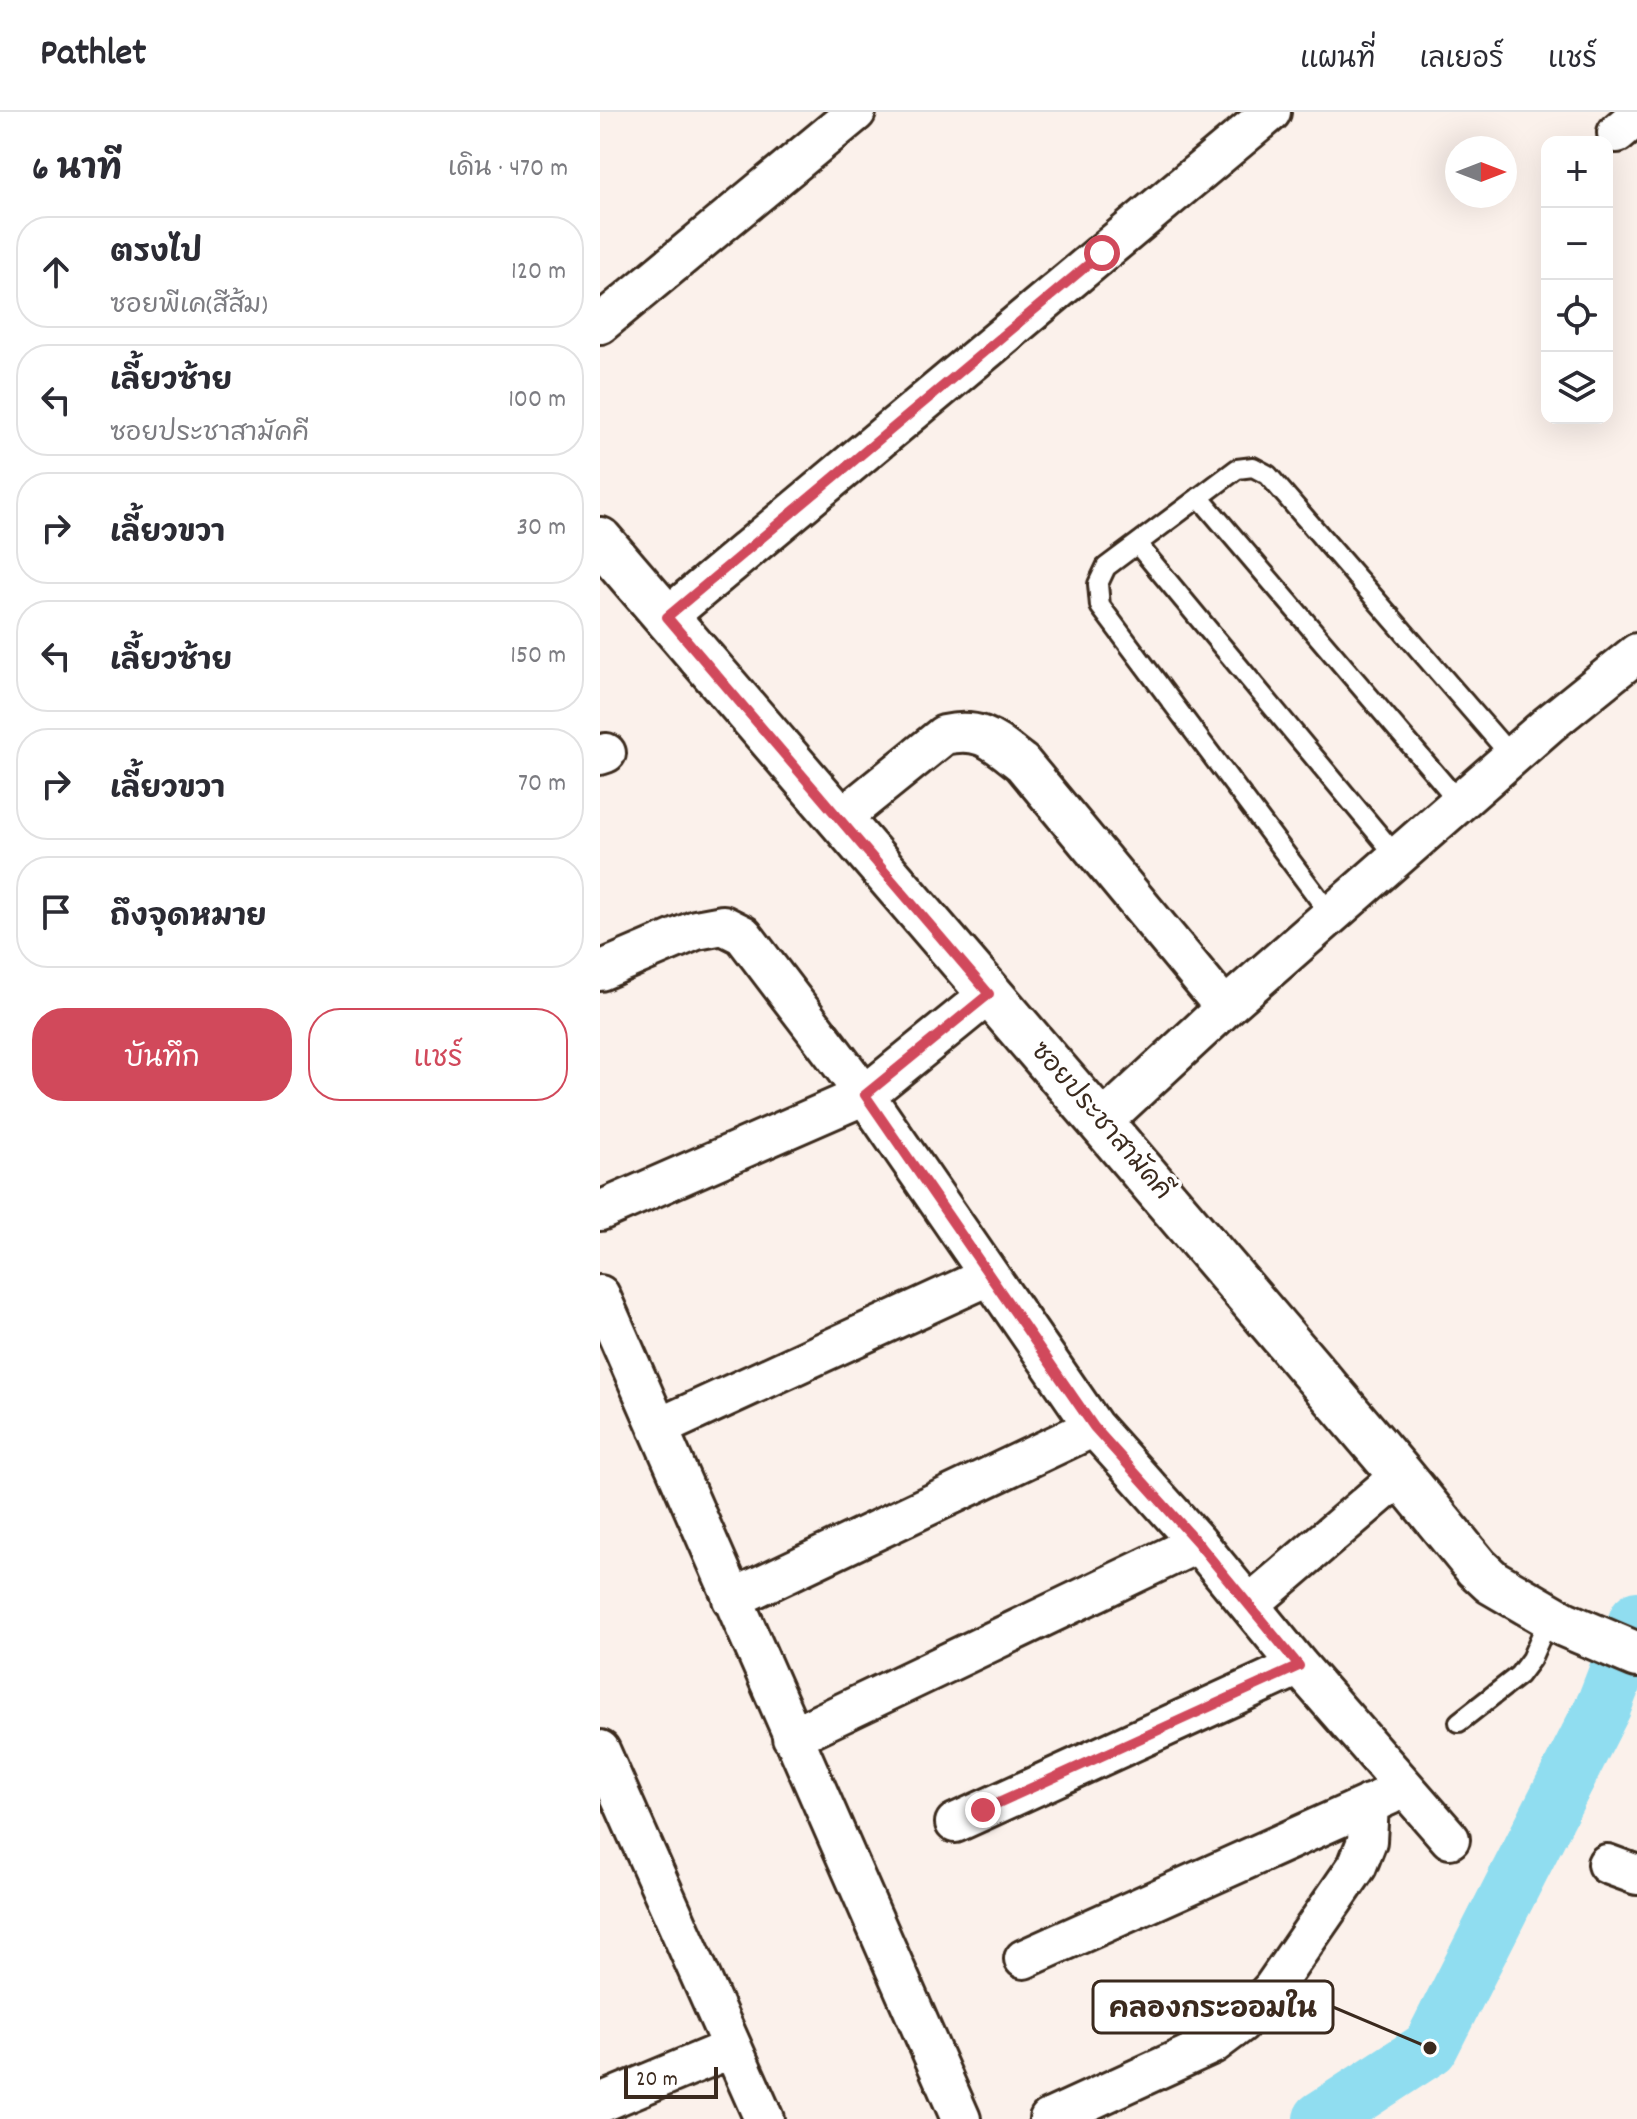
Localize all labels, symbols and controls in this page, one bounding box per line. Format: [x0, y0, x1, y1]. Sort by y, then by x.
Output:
text: Pathlet [40, 28, 146, 83]
text: แผนที่ [1300, 42, 1375, 82]
text: เลเยอร์ [1419, 42, 1504, 82]
text: แชร์ [1548, 42, 1597, 82]
north arrow [1445, 136, 1517, 208]
map controls [1541, 136, 1613, 424]
button: + [1541, 136, 1613, 208]
text: 6 นาที [32, 147, 122, 196]
text: เดิน · 470 m [448, 151, 568, 188]
button: − [1541, 208, 1613, 280]
text: ตรงไป [110, 234, 202, 277]
route start [1084, 235, 1120, 271]
icon: ahead [34, 250, 78, 294]
text: 120 m [511, 254, 566, 291]
button: locate [1541, 280, 1613, 352]
text: ซอยพีเค(สีส้ม) [110, 288, 268, 325]
button: layers [1541, 352, 1613, 424]
text: เลี้ยวซ้าย [110, 362, 232, 405]
icon: left [34, 378, 78, 422]
text: 100 m [508, 382, 566, 419]
text: ซอยประชาสามัคคี [110, 416, 309, 453]
icon: right [34, 506, 78, 550]
text: 30 m [516, 510, 566, 547]
text: เลี้ยวขวา [110, 514, 225, 557]
icon: left [34, 634, 78, 678]
text: 150 m [510, 638, 566, 675]
text: เลี้ยวซ้าย [110, 642, 232, 685]
icon: right [34, 762, 78, 806]
text: 70 m [518, 766, 566, 803]
text: เลี้ยวขวา [110, 770, 225, 813]
icon: arrive [34, 890, 78, 934]
text: ถึงจุดหมาย [110, 898, 267, 941]
button: บันทึก [32, 1008, 292, 1101]
button: แชร์ [308, 1008, 568, 1101]
street label: ซอยประชาสามัคคี [1021, 1035, 1179, 1209]
route end [965, 1792, 1001, 1828]
callout: คลองกระออมใน [1093, 1981, 1333, 2033]
text: คลองกระออมใน [1109, 1989, 1317, 2032]
scale bar [624, 2063, 718, 2099]
text: 20 m [636, 2065, 678, 2096]

